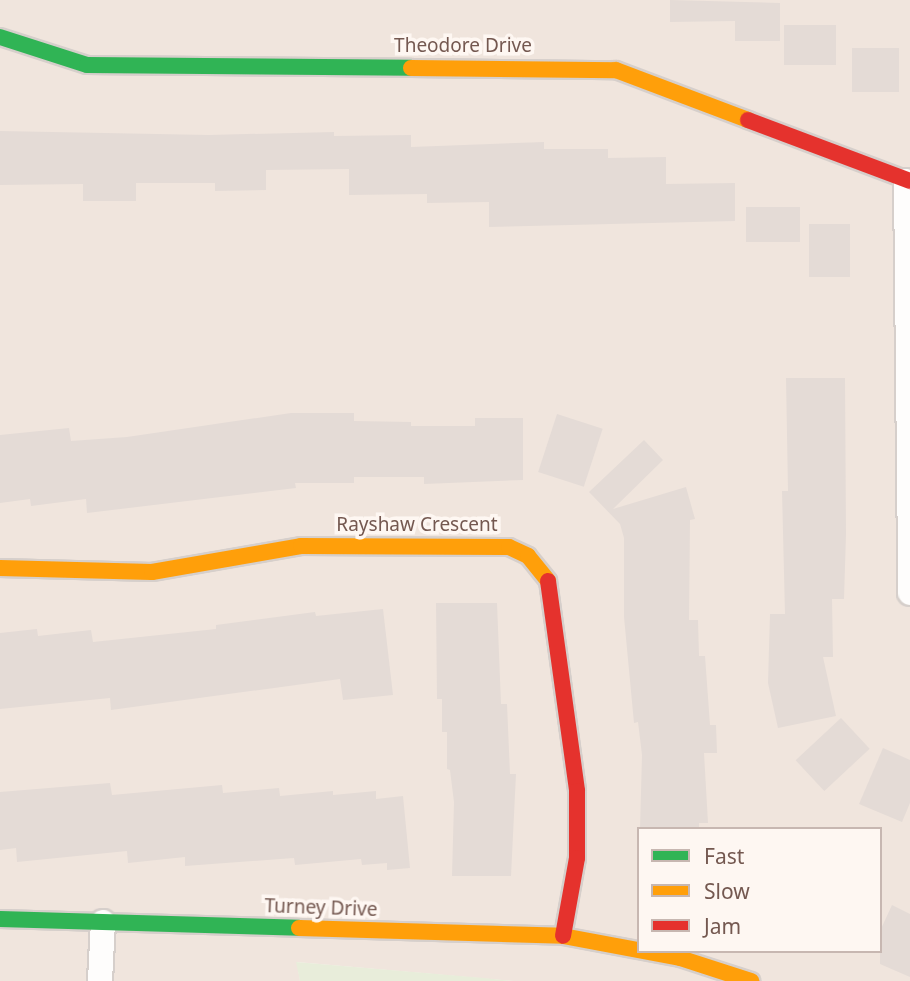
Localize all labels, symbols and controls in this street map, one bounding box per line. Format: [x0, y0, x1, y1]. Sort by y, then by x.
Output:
street label: Theodore Drive [394, 35, 532, 57]
street label: Rayshaw Crescent [336, 514, 498, 536]
legend [637, 827, 882, 953]
text: Fast [704, 842, 744, 870]
text: Slow [704, 877, 750, 905]
street label: Turney Drive [264, 895, 378, 921]
text: Jam [704, 912, 741, 940]

